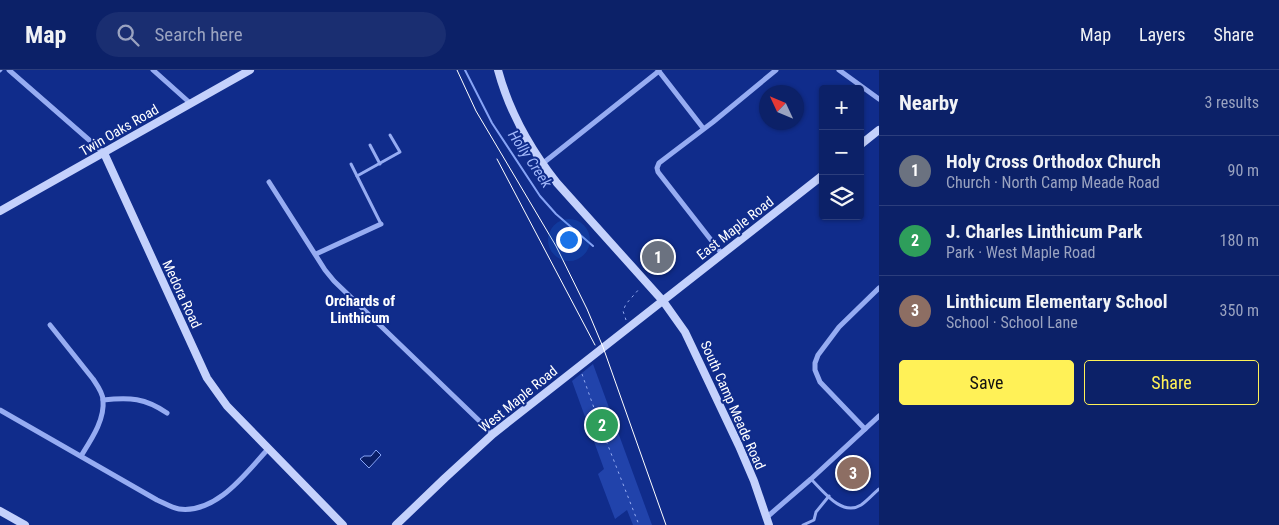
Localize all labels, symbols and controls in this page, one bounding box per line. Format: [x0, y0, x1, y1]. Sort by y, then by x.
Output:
search box [96, 12, 446, 57]
text: Map [25, 21, 66, 49]
icon: search [114, 21, 142, 49]
text: Search here [154, 23, 243, 46]
text: Map [1080, 24, 1111, 45]
text: Layers [1139, 24, 1186, 45]
text: Share [1214, 24, 1254, 45]
north arrow [759, 85, 804, 130]
map controls [819, 85, 864, 220]
button: + [819, 85, 864, 130]
text: Nearby [899, 91, 958, 115]
text: 3 results [1204, 93, 1259, 112]
street label: Twin Oaks Road [77, 101, 161, 159]
water label: Holly Creek [504, 127, 556, 191]
button: − [819, 130, 864, 175]
text: Holy Cross Orthodox Church [946, 150, 1161, 173]
text: 1 [911, 161, 919, 180]
text: 90 m [1227, 161, 1259, 180]
text: Church · North Camp Meade Road [946, 173, 1160, 192]
button: layers [819, 175, 864, 220]
street label: East Maple Road [694, 193, 776, 263]
text: J. Charles Linthicum Park [946, 220, 1142, 243]
your location [556, 227, 582, 253]
text: 2 [911, 231, 919, 250]
text: 180 m [1220, 231, 1259, 250]
pin: 1 [642, 238, 674, 276]
text: Park · West Maple Road [946, 243, 1096, 262]
street label: Medora Road [159, 257, 205, 331]
text: Linthicum Elementary School [946, 290, 1168, 313]
district label: Orchards of Linthicum [325, 292, 395, 327]
text: 3 [911, 301, 919, 320]
text: 350 m [1220, 301, 1259, 320]
text: School · School Lane [946, 313, 1078, 332]
street label: South Camp Meade Road [697, 338, 769, 472]
button: Save [899, 360, 1074, 405]
button: Share [1084, 360, 1259, 405]
street label: West Maple Road [476, 363, 560, 435]
pin: 2 [586, 406, 618, 444]
pin: 3 [837, 454, 869, 492]

